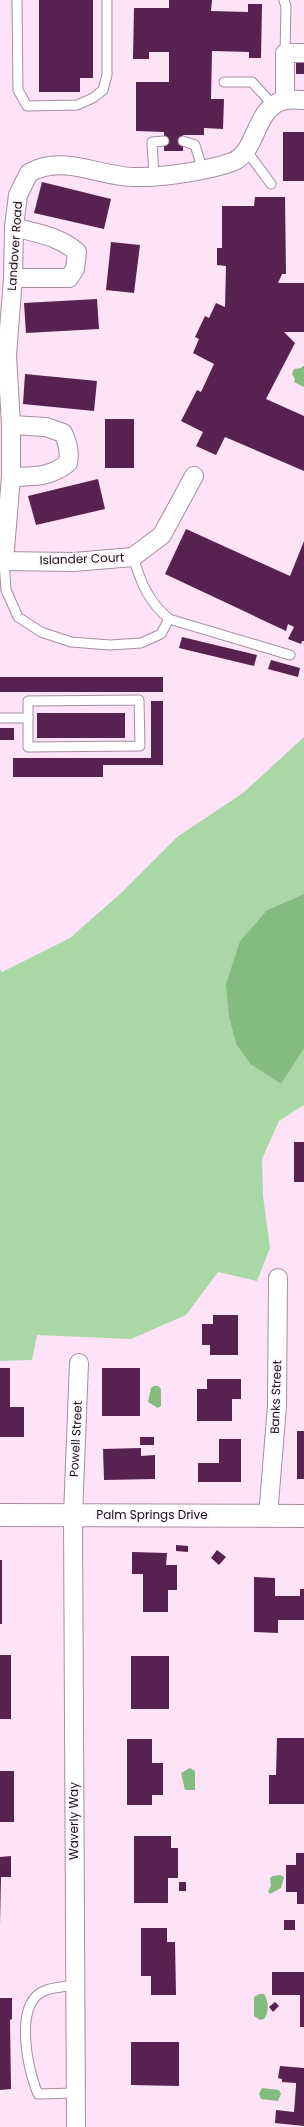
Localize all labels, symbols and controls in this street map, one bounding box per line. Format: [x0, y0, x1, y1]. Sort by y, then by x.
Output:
street label: Landover Road [3, 201, 26, 291]
street label: Islander Court [39, 549, 125, 568]
street label: Banks Street [266, 1360, 285, 1434]
street label: Powell Street [65, 1401, 86, 1477]
street label: Palm Springs Drive [96, 1506, 208, 1523]
street label: Waverly Way [65, 1782, 82, 1860]

